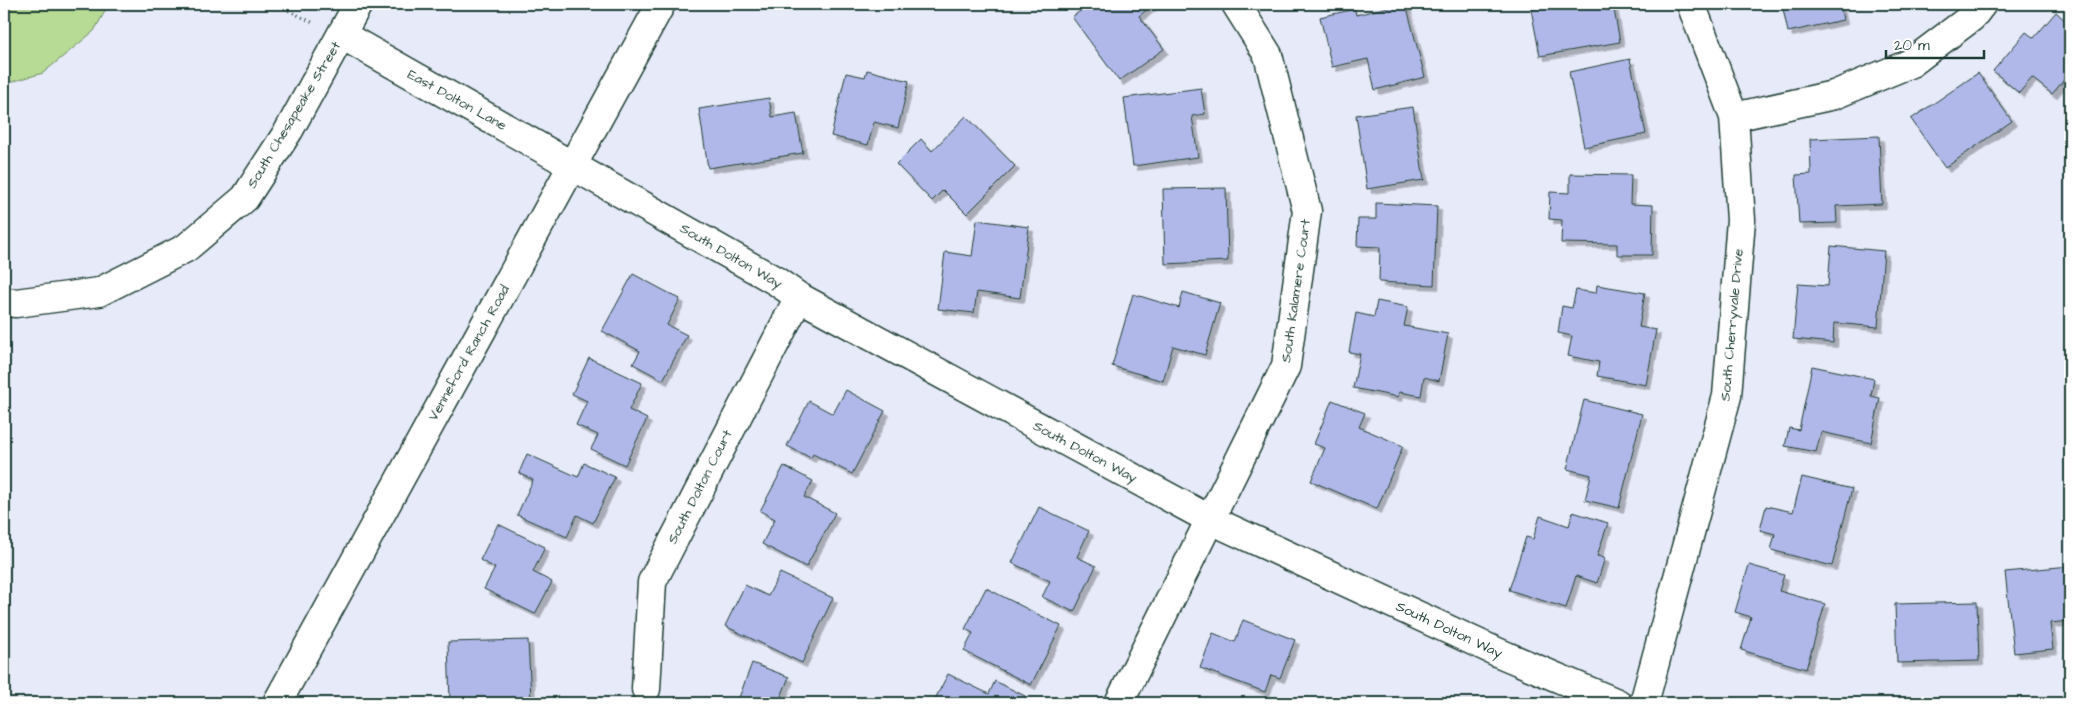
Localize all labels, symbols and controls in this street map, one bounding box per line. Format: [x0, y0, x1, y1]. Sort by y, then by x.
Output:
scale bar [1886, 28, 1984, 60]
text: 20 m [1894, 35, 1930, 56]
street label: South Chesapeake Street [242, 37, 346, 192]
street label: East Dolton Lane [404, 64, 510, 136]
street label: South Dolton Way [676, 218, 786, 294]
street label: South Kalamere Court [1276, 218, 1316, 364]
street label: South Cherryvale Drive [1715, 247, 1749, 402]
street label: Venneford Ranch Road [423, 282, 515, 424]
street label: South Dolton Way [1029, 416, 1141, 488]
street label: South Dolton Court [663, 426, 738, 548]
street label: South Dolton Way [1392, 597, 1506, 664]

